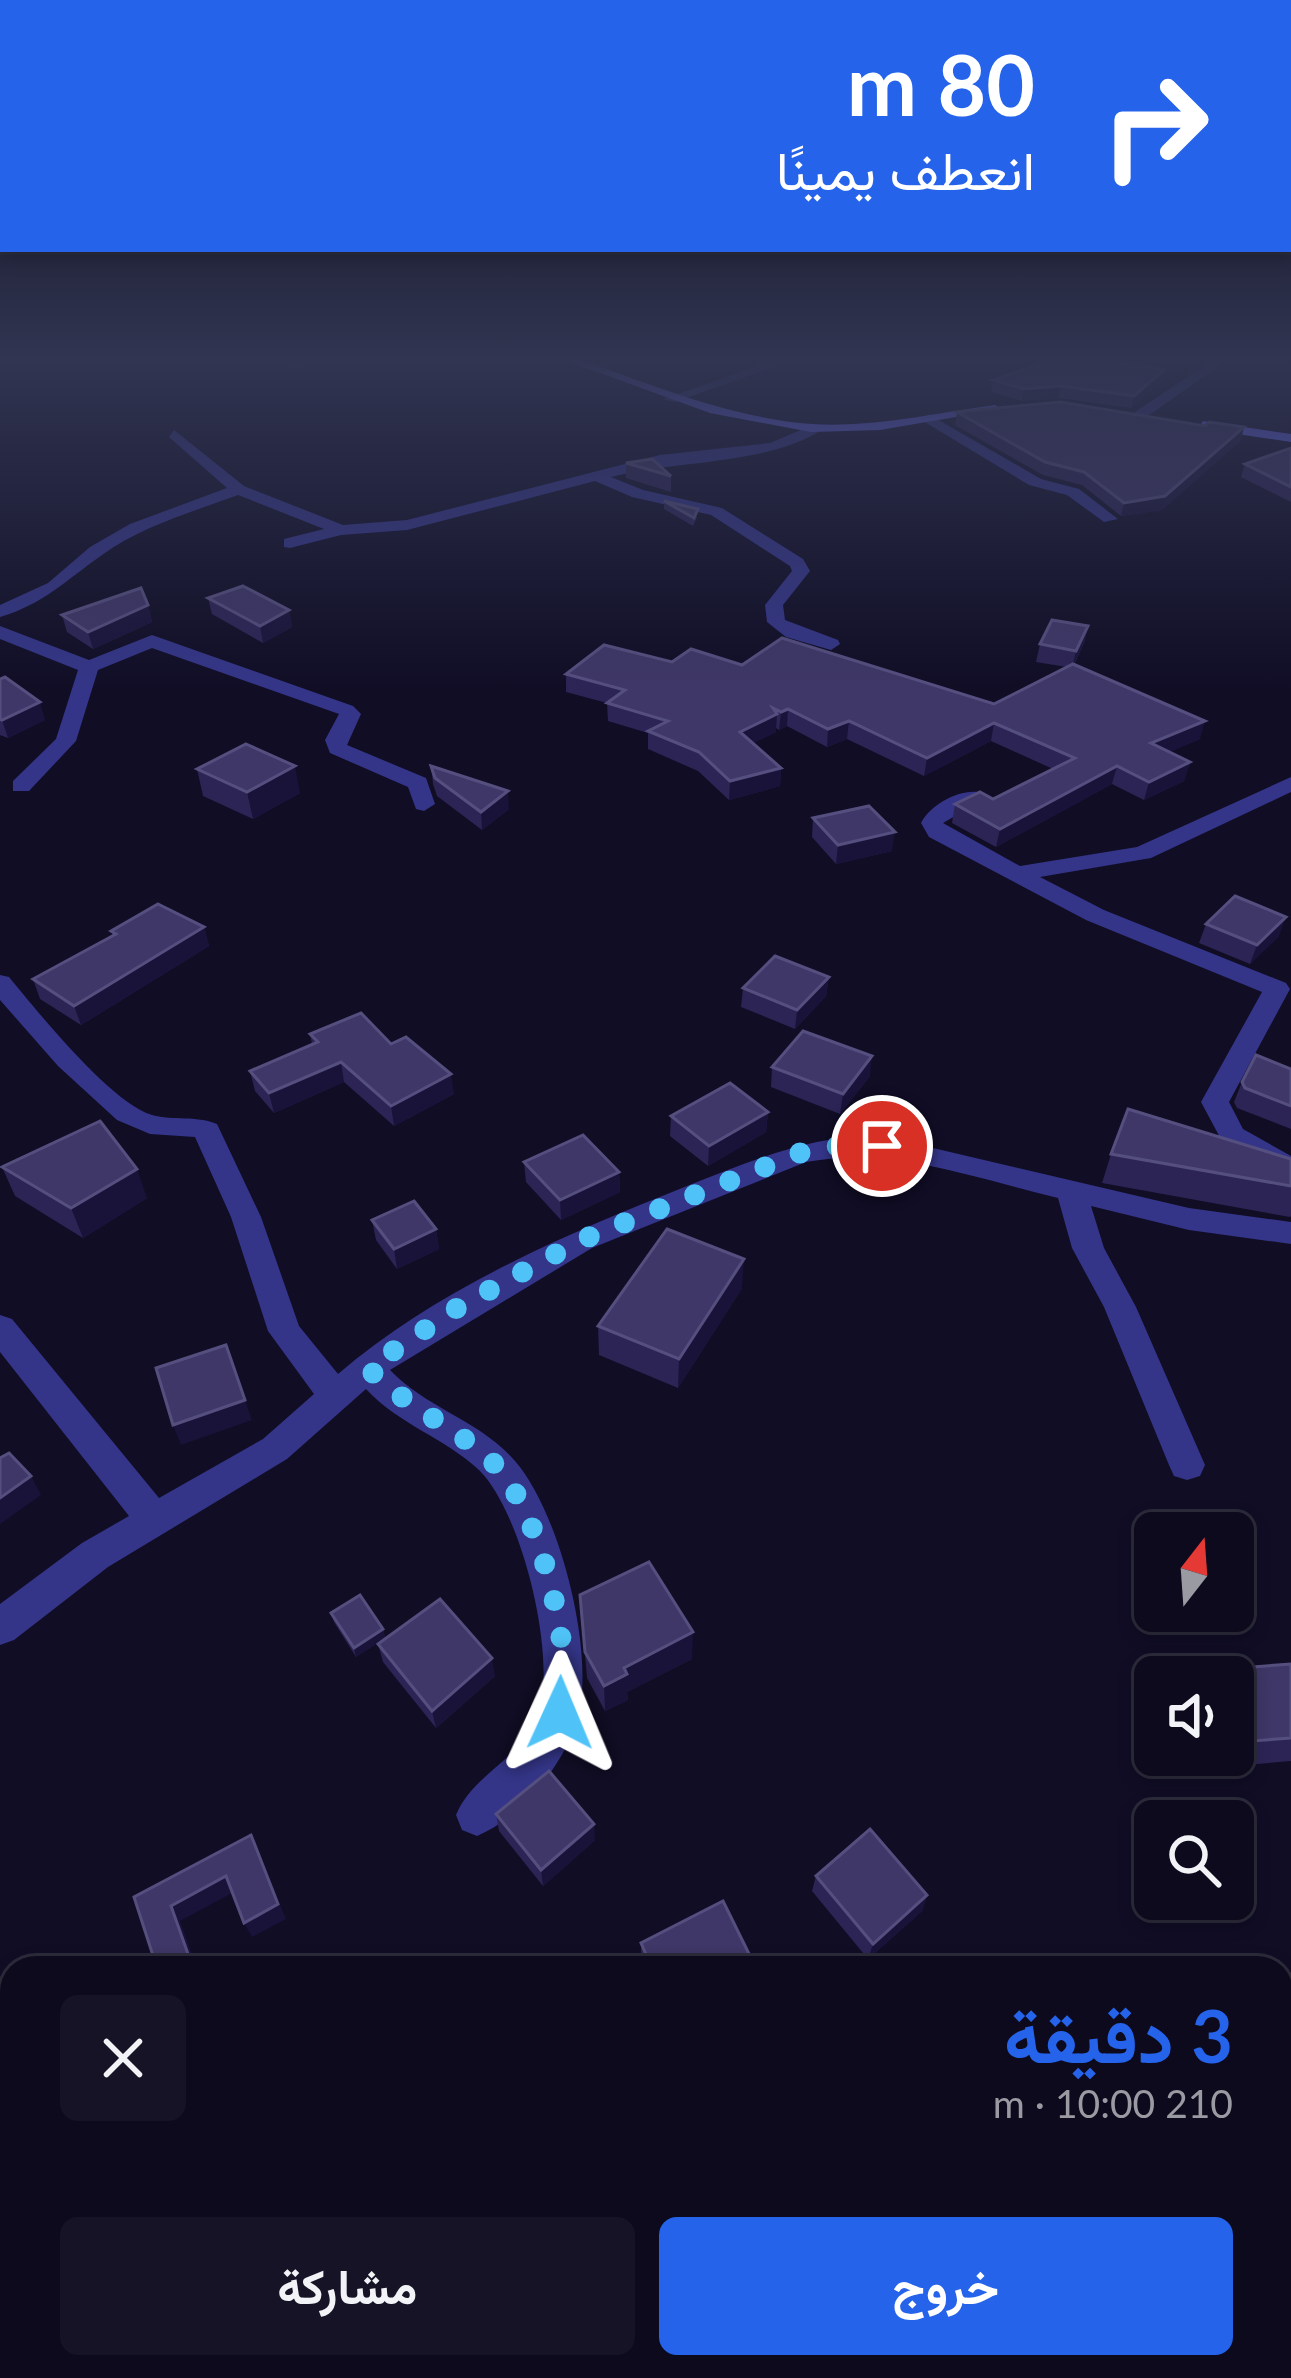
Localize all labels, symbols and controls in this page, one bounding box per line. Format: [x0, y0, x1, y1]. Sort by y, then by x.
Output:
text: 80 m [847, 33, 1035, 134]
icon: right [1077, 48, 1233, 204]
text: انعطف يمينًا [776, 137, 1035, 202]
pin [831, 1095, 933, 1197]
icon: arrive [849, 1113, 915, 1179]
north arrow [1134, 1512, 1254, 1632]
map controls [1134, 1512, 1254, 1920]
position arrow [497, 1650, 623, 1776]
button: sound [1134, 1656, 1254, 1776]
button: search [1134, 1800, 1254, 1920]
text: 3 دقيقة [1004, 1992, 1233, 2078]
button: close [60, 1995, 186, 2121]
text: 210 m · 10:00 [993, 2080, 1233, 2126]
button: مشاركة [60, 2217, 635, 2355]
button: خروج [659, 2217, 1233, 2355]

